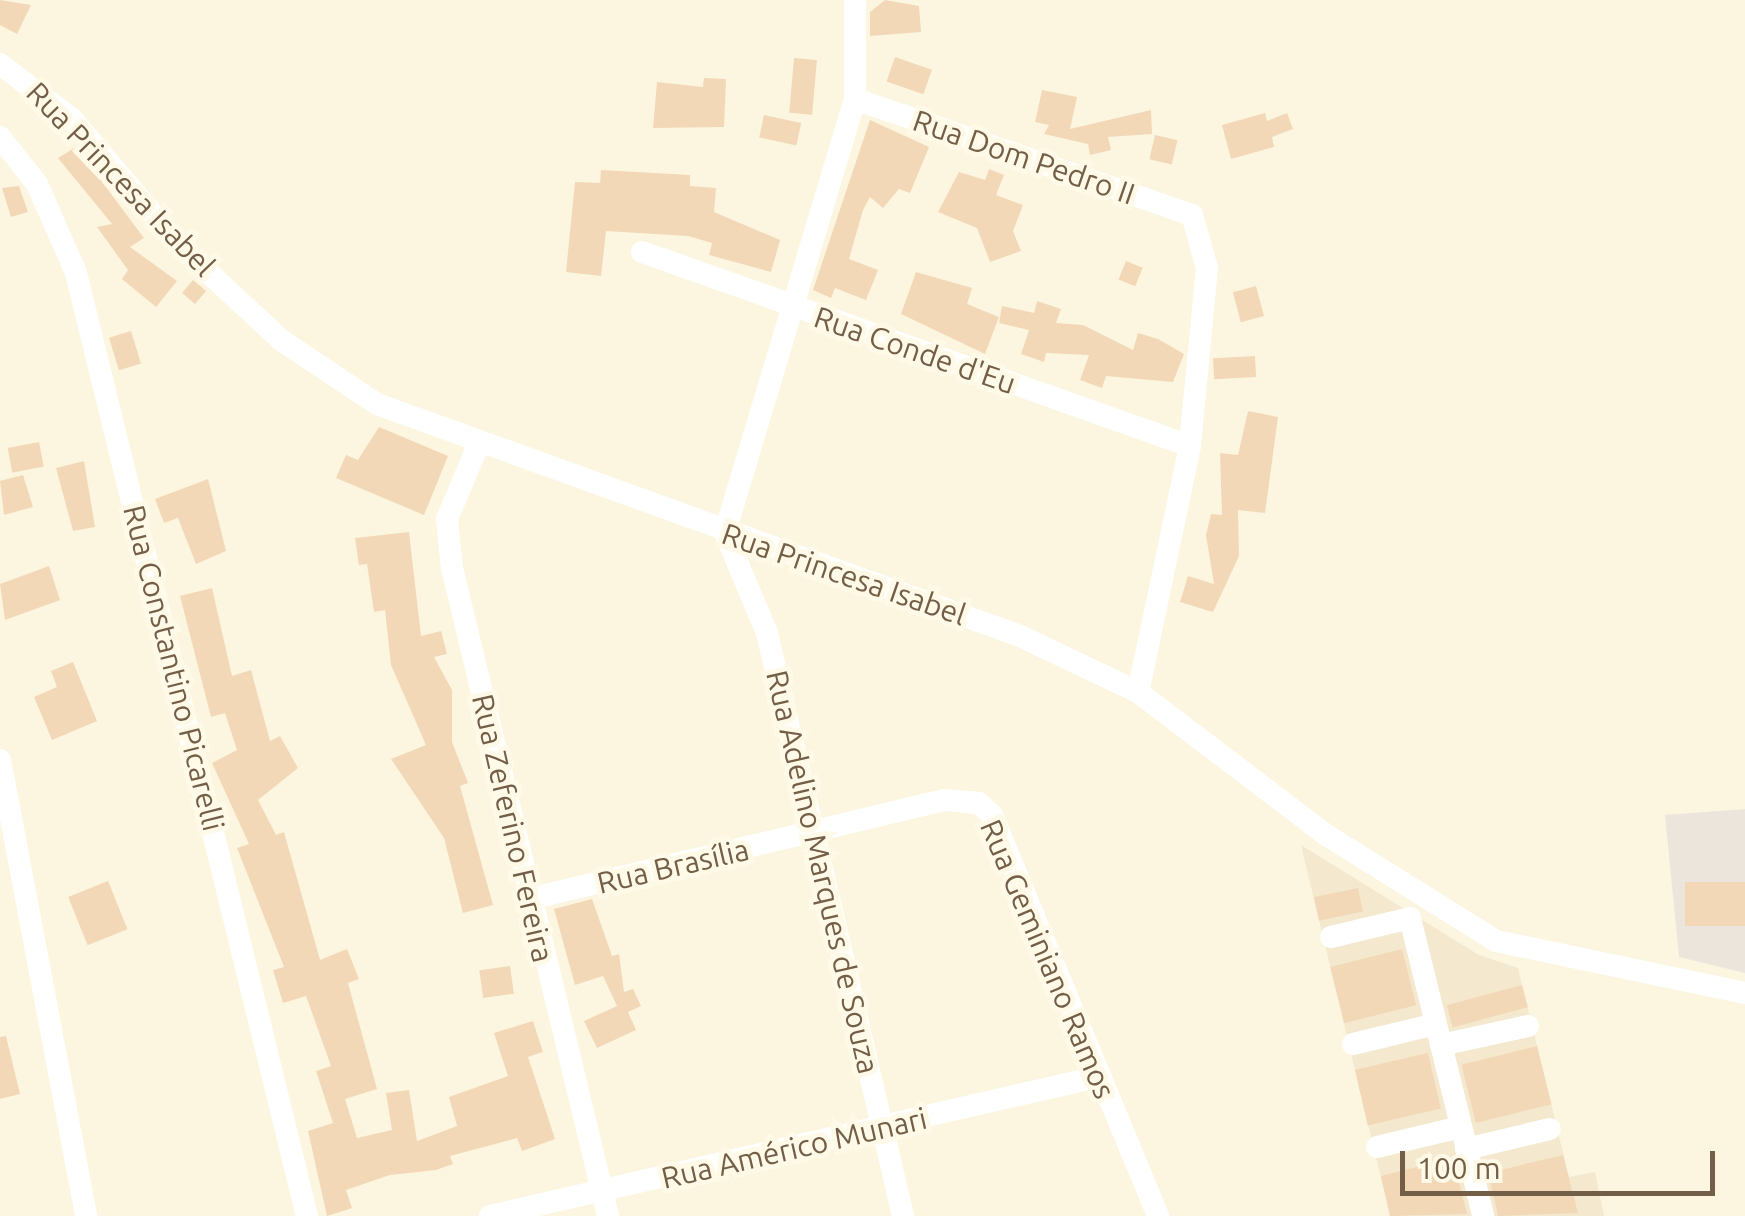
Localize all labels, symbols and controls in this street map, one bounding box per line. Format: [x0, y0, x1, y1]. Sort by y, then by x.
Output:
street label: Rua Princesa Isabel [19, 75, 223, 283]
street label: Rua Dom Pedro II [908, 102, 1140, 212]
street label: Rua Conde d'Eu [810, 299, 1020, 401]
street label: Rua Constantino Picarelli [116, 501, 232, 835]
street label: Rua Princesa Isabel [717, 515, 971, 633]
street label: Rua Adelino Marques de Souza [759, 667, 887, 1077]
street label: Rua Zeferino Fereira [465, 690, 561, 966]
street label: Rua Geminiano Ramos [973, 814, 1123, 1104]
street label: Rua Brasília [594, 831, 752, 901]
street label: Rua Américo Munari [658, 1100, 930, 1196]
scale bar [1405, 1131, 1720, 1193]
text: 100 m [1417, 1151, 1501, 1185]

